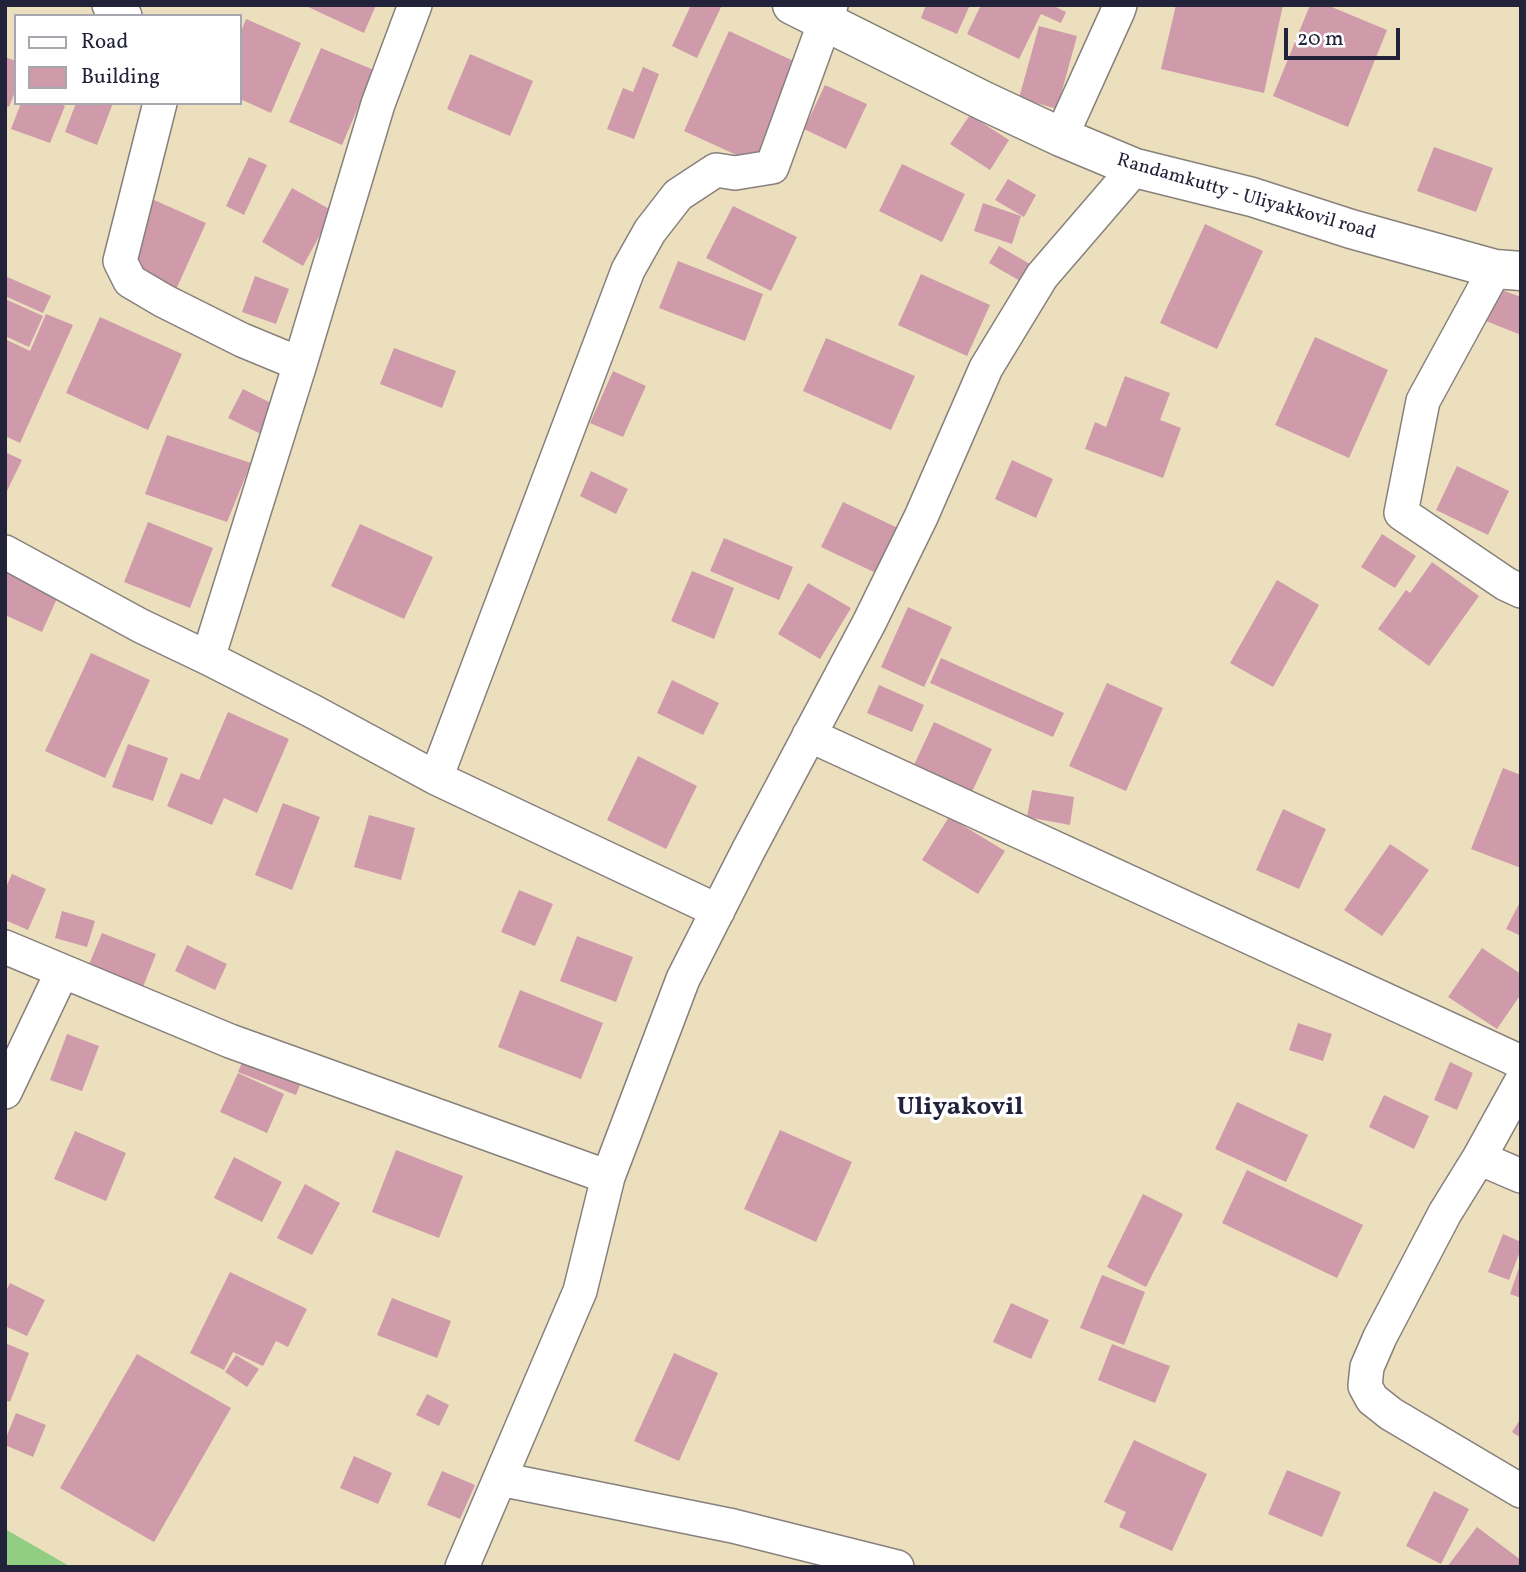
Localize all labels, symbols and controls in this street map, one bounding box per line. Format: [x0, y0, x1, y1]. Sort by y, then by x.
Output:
legend [14, 14, 242, 105]
scale bar [1288, 14, 1404, 58]
text: 20 m [1297, 25, 1343, 54]
text: Road [81, 28, 128, 57]
text: Building [81, 63, 160, 92]
street label: Randamkutty - Uliyakkovil road [1114, 150, 1378, 246]
district label: Uliyakovil [897, 1093, 1023, 1125]

